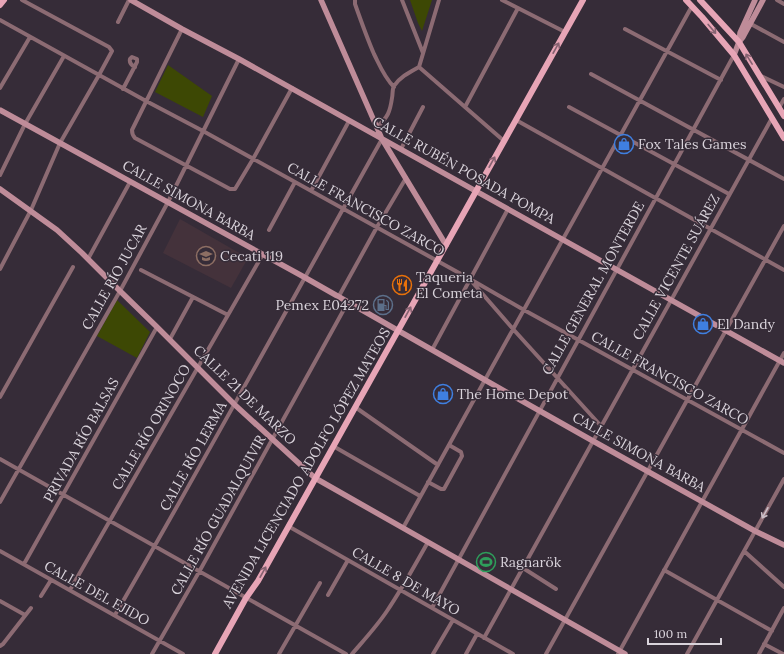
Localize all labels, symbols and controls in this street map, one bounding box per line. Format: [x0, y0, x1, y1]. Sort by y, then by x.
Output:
one-way arrow [707, 24, 716, 34]
one-way arrow [552, 43, 560, 55]
one-way arrow [745, 53, 753, 65]
street label: CALLE RUBÉN POSADA POMPA [370, 112, 559, 228]
shop icon: Fox Tales Games [613, 133, 635, 155]
place label: Fox Tales Games [638, 135, 747, 153]
street label: CALLE SIMONA BARBA [119, 156, 259, 244]
one-way arrow [489, 156, 497, 168]
street label: CALLE FRANCISCO ZARCO [284, 158, 448, 260]
street label: CALLE VICENTE SUÁREZ [628, 191, 724, 343]
street label: CALLE GENERAL MONTERDE [538, 198, 648, 378]
street label: CALLE RÍO JUCAR [78, 221, 151, 333]
school or university icon: Cecati 119 [195, 245, 217, 267]
place label: Cecati 119 [220, 247, 283, 265]
place label: Taqueria El Cometa [416, 268, 483, 302]
restaurant icon: Taqueria El Cometa [391, 274, 413, 296]
fuel station icon: Pemex E04272 [372, 294, 394, 316]
place label: Pemex E04272 [275, 296, 369, 314]
one-way arrow [405, 306, 413, 318]
shop icon: El Dandy [692, 313, 714, 335]
place label: El Dandy [717, 315, 776, 333]
street label: AVENIDA LICENCIADO ADOLFO LÓPEZ MATEOS [217, 324, 394, 612]
street label: CALLE FRANCISCO ZARCO [588, 327, 752, 429]
street label: CALLE 21 DE MARZO [190, 341, 300, 449]
street label: CALLE RÍO ORINOCO [108, 361, 194, 493]
street label: PRIVADA RÍO BALSAS [39, 374, 123, 505]
shop icon: The Home Depot [432, 383, 454, 405]
place label: The Home Depot [457, 385, 569, 403]
street label: CALLE RÍO LERMA [155, 398, 231, 514]
street label: CALLE SIMONA BARBA [569, 408, 709, 496]
street label: CALLE RÍO GUADALQUIVIR [166, 432, 270, 598]
one-way arrow [761, 507, 768, 519]
street label: CALLE 8 DE MAYO [349, 543, 463, 619]
sports icon: Ragnarök [475, 551, 497, 573]
place label: Ragnarök [500, 553, 562, 571]
street label: CALLE DEL EJIDO [41, 557, 153, 629]
one-way arrow [259, 566, 267, 578]
scale bar [648, 620, 721, 646]
text: 100 m [654, 626, 687, 641]

